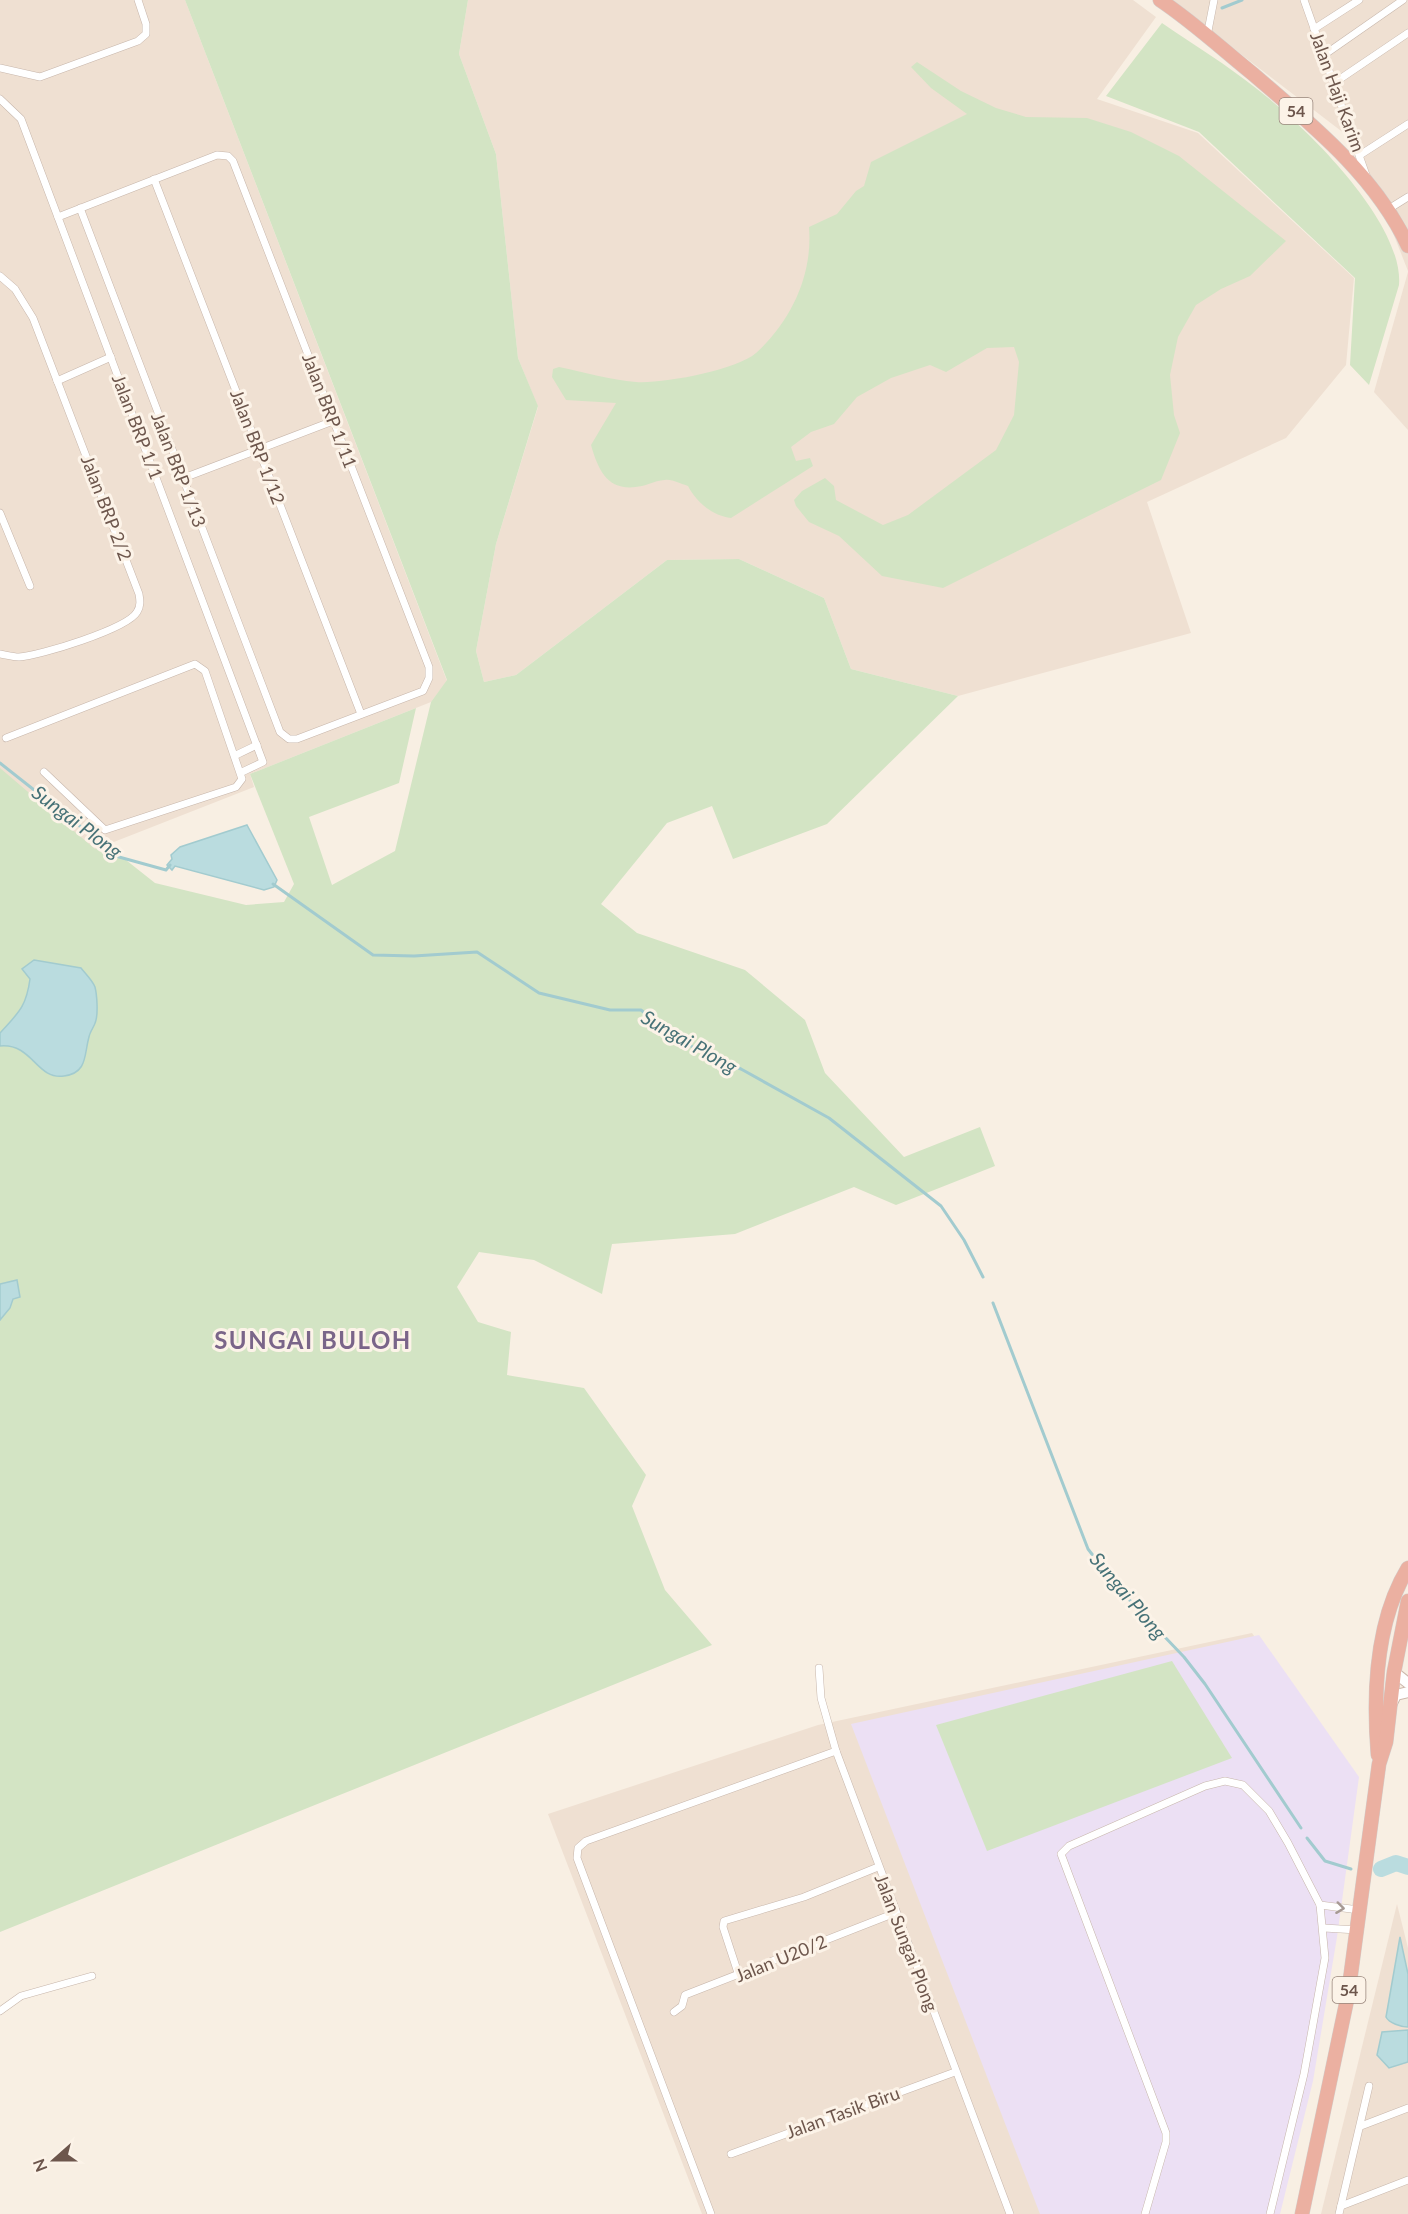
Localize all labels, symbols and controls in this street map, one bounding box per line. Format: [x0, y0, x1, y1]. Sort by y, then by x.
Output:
street label: Jalan Haji Karim [1306, 29, 1370, 155]
road number: 54 [1280, 98, 1312, 124]
street label: Jalan BRP 1/11 [298, 350, 362, 471]
street label: Jalan BRP 1/1 [108, 371, 168, 482]
street label: Jalan BRP 1/12 [226, 386, 290, 507]
street label: Jalan BRP 1/13 [147, 409, 211, 530]
street label: Jalan BRP 2/2 [77, 452, 137, 563]
water label: Sungai Plong [28, 780, 128, 863]
water label: Sungai Plong [637, 1004, 742, 1078]
district label: SUNGAI BULOH [214, 1325, 412, 1354]
water label: Sungai Plong [1085, 1547, 1172, 1644]
street label: Jalan Sungai Plong [871, 1871, 943, 2015]
one-way arrow [1336, 1901, 1345, 1913]
street label: Jalan U20/2 [732, 1930, 830, 1986]
road number: 54 [1332, 1977, 1366, 2003]
street label: Jalan Tasik Biru [783, 2081, 902, 2143]
north arrow [24, 2130, 84, 2190]
text: N [28, 2156, 51, 2175]

